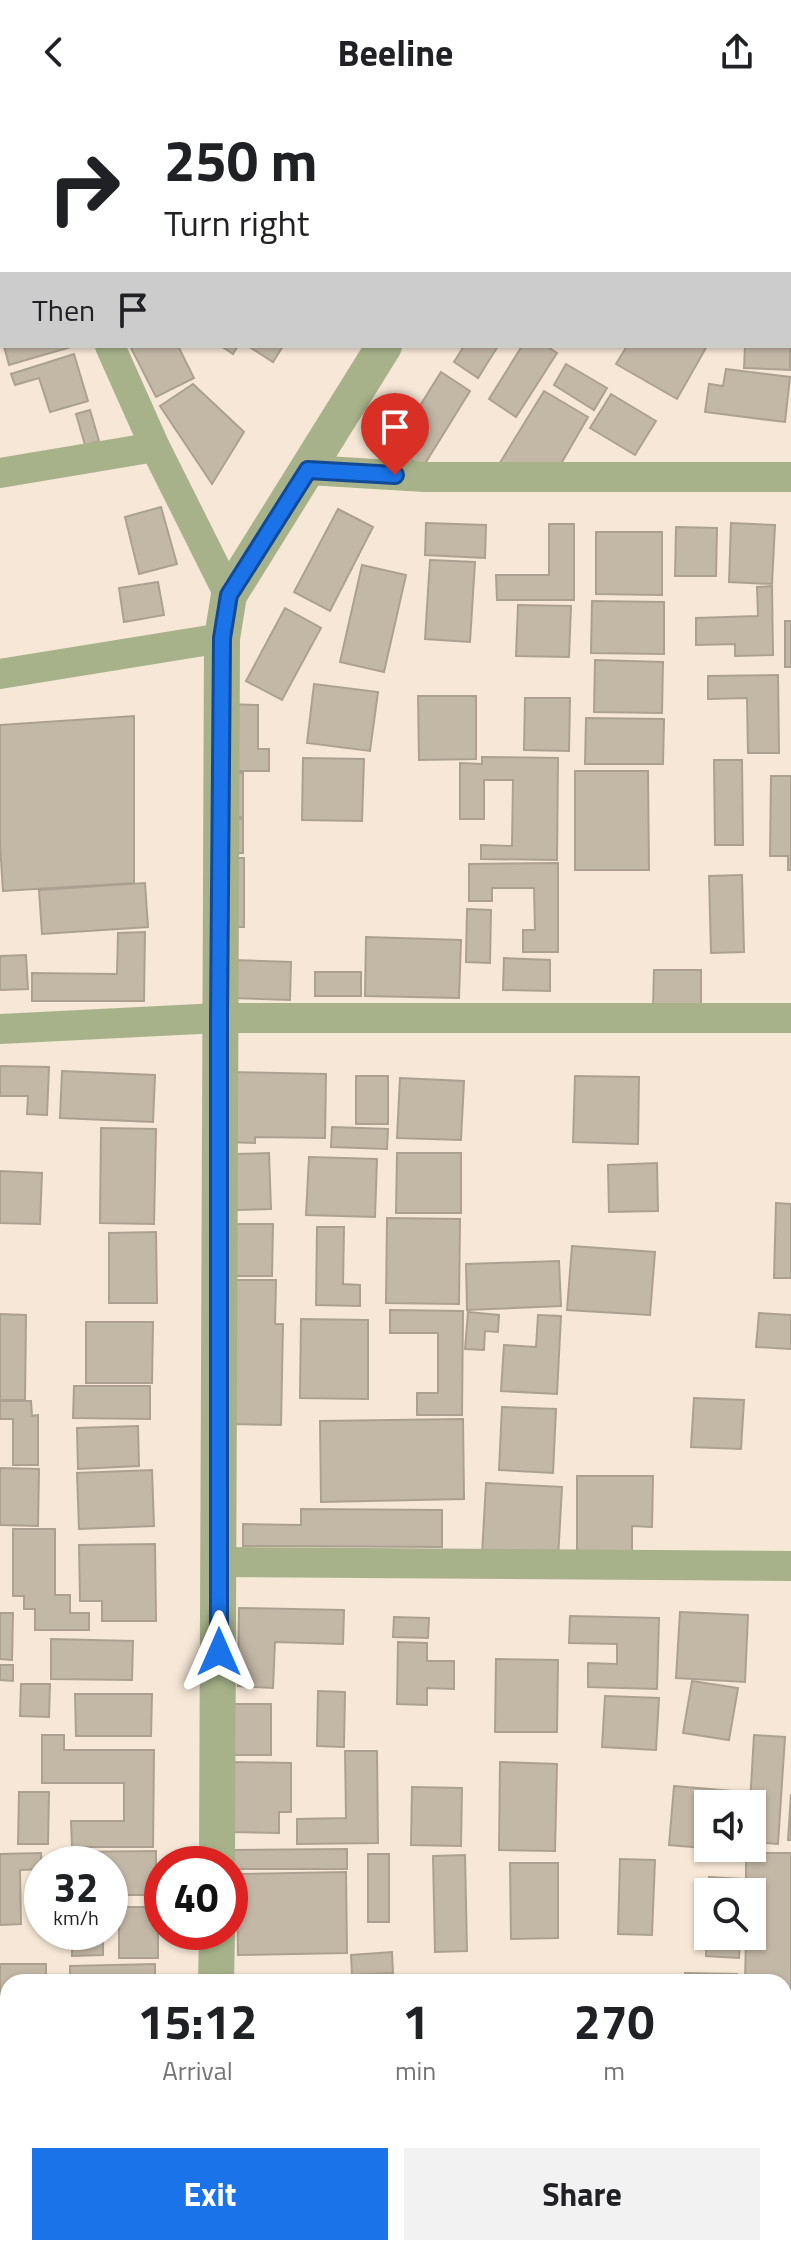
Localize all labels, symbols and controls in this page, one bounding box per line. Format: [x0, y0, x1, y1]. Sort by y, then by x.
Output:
text: Beeline [338, 25, 453, 80]
icon: back [32, 30, 76, 74]
icon: share [715, 30, 759, 74]
text: 250 m [164, 118, 317, 203]
icon: right [32, 136, 136, 240]
text: Turn right [164, 195, 309, 250]
text: Then [32, 287, 95, 333]
icon: arrive [111, 288, 155, 332]
pin [361, 393, 429, 475]
icon: arrive [373, 405, 417, 449]
position arrow [177, 1610, 261, 1694]
map controls [694, 1790, 766, 1950]
button: sound [694, 1790, 766, 1862]
speed limit sign: 40 [144, 1846, 248, 1950]
text: 32 [54, 1857, 98, 1918]
button: search [694, 1878, 766, 1950]
text: km/h [53, 1902, 99, 1933]
text: 15:12 [138, 1985, 257, 2058]
text: 1 [402, 1985, 429, 2058]
text: 270 [574, 1985, 654, 2058]
text: Arrival [162, 2051, 233, 2090]
text: min [395, 2051, 436, 2090]
text: m [603, 2051, 625, 2090]
button: Exit [32, 2148, 388, 2240]
button: Share [404, 2148, 760, 2240]

